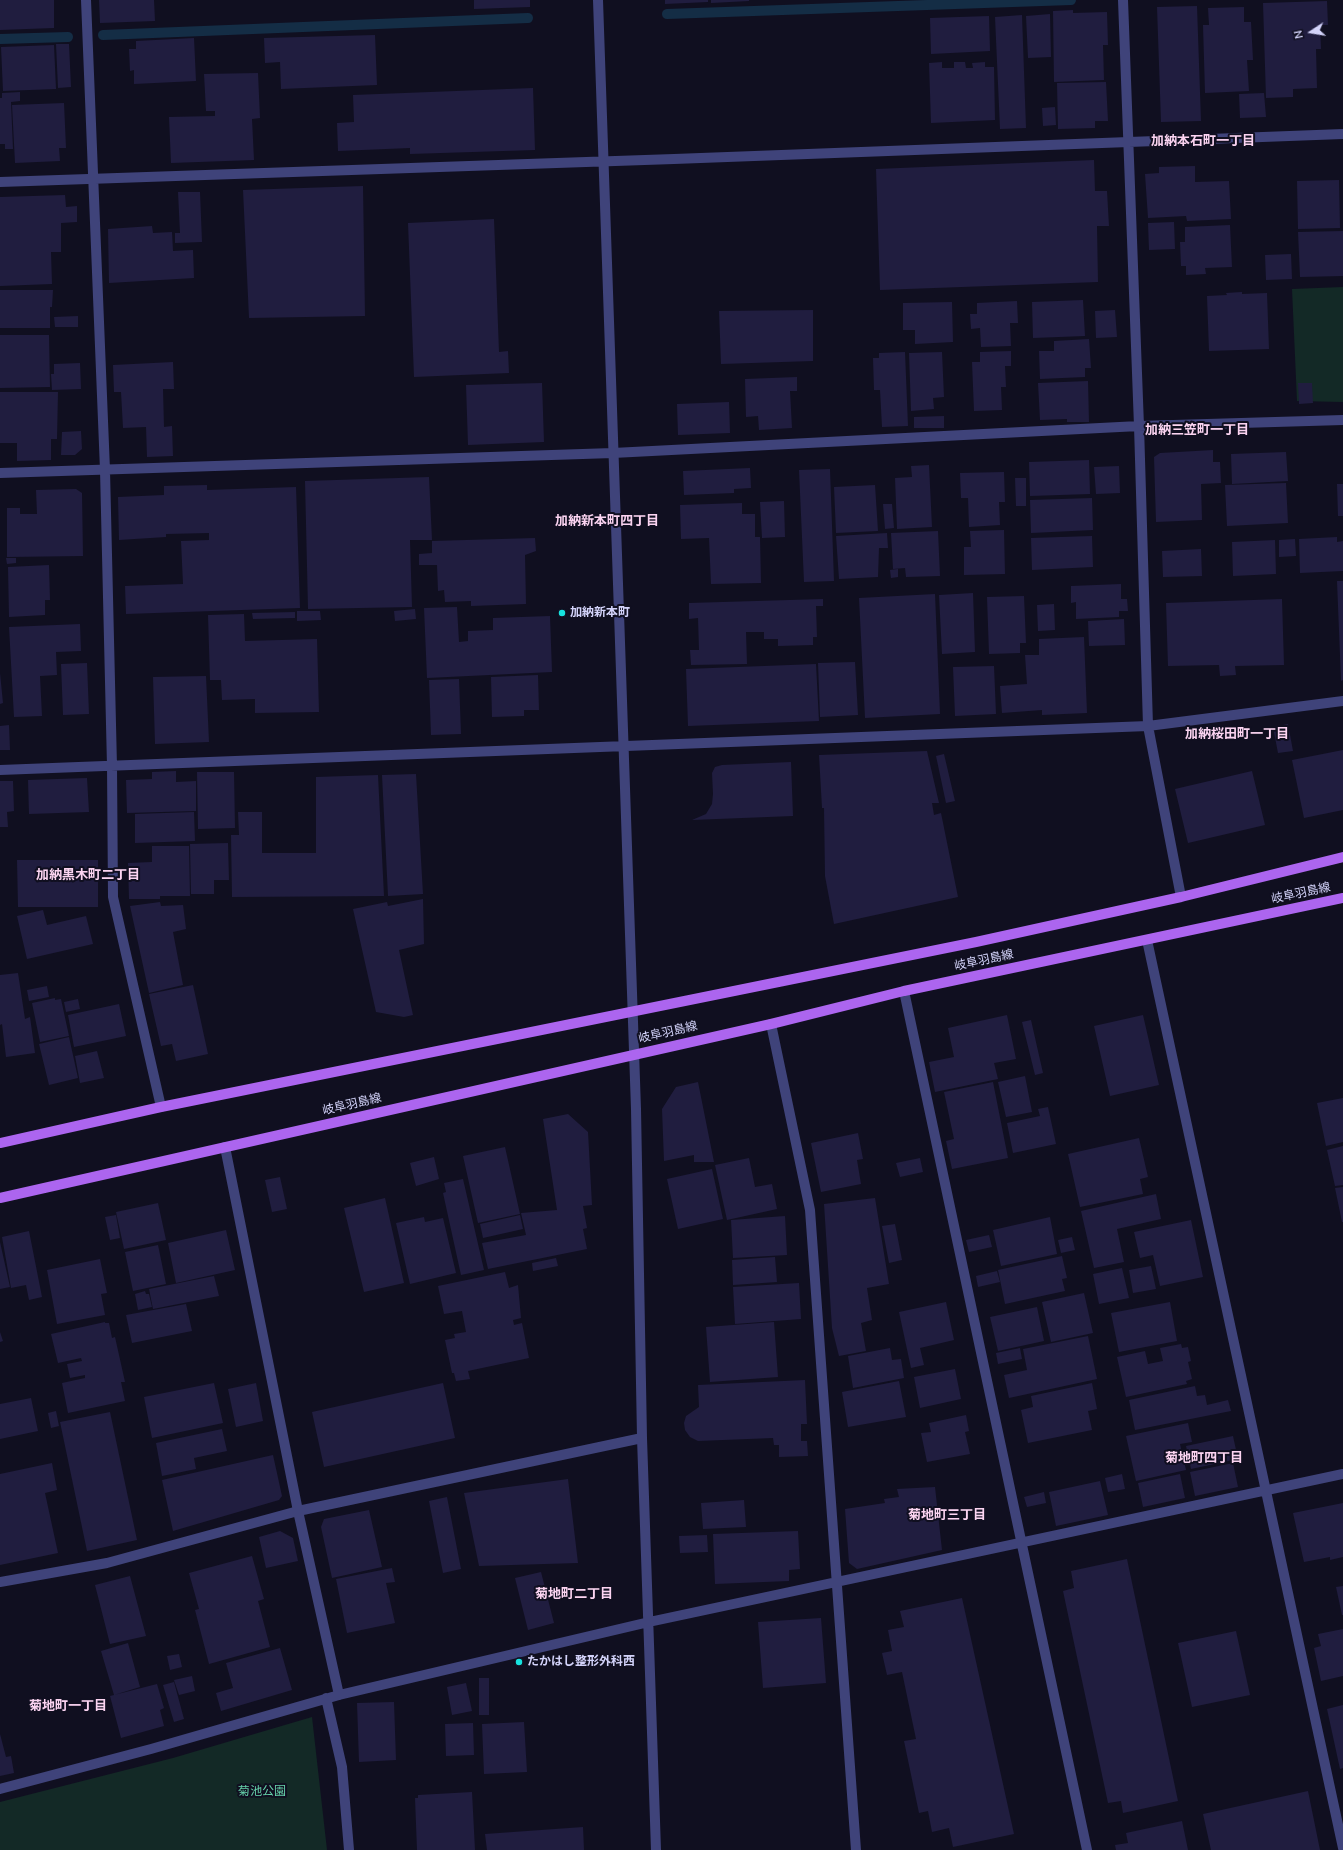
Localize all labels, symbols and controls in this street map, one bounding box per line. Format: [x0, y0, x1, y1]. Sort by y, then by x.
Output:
north arrow [1291, 12, 1331, 52]
text: N [1291, 29, 1307, 40]
district label: 加納本石町一丁目 [1151, 134, 1255, 150]
district label: 加納三笠町一丁目 [1145, 423, 1249, 439]
district label: 加納新本町四丁目 [555, 514, 659, 530]
place label: 加納新本町 [570, 606, 630, 620]
marker: 加納新本町 [557, 608, 567, 618]
district label: 加納桜田町一丁目 [1185, 727, 1289, 743]
district label: 加納黒木町二丁目 [36, 868, 140, 884]
street label: 岐阜羽島線 [1270, 881, 1332, 907]
street label: 岐阜羽島線 [953, 948, 1015, 974]
street label: 岐阜羽島線 [637, 1019, 699, 1047]
street label: 岐阜羽島線 [321, 1091, 383, 1119]
district label: 菊地町四丁目 [1165, 1451, 1243, 1467]
district label: 菊地町三丁目 [908, 1508, 986, 1524]
district label: 菊地町二丁目 [535, 1587, 613, 1603]
place label: たかはし整形外科西 [527, 1655, 635, 1669]
marker: たかはし整形外科西 [514, 1657, 524, 1667]
district label: 菊地町一丁目 [29, 1699, 107, 1715]
park label: 菊池公園 [238, 1785, 286, 1799]

